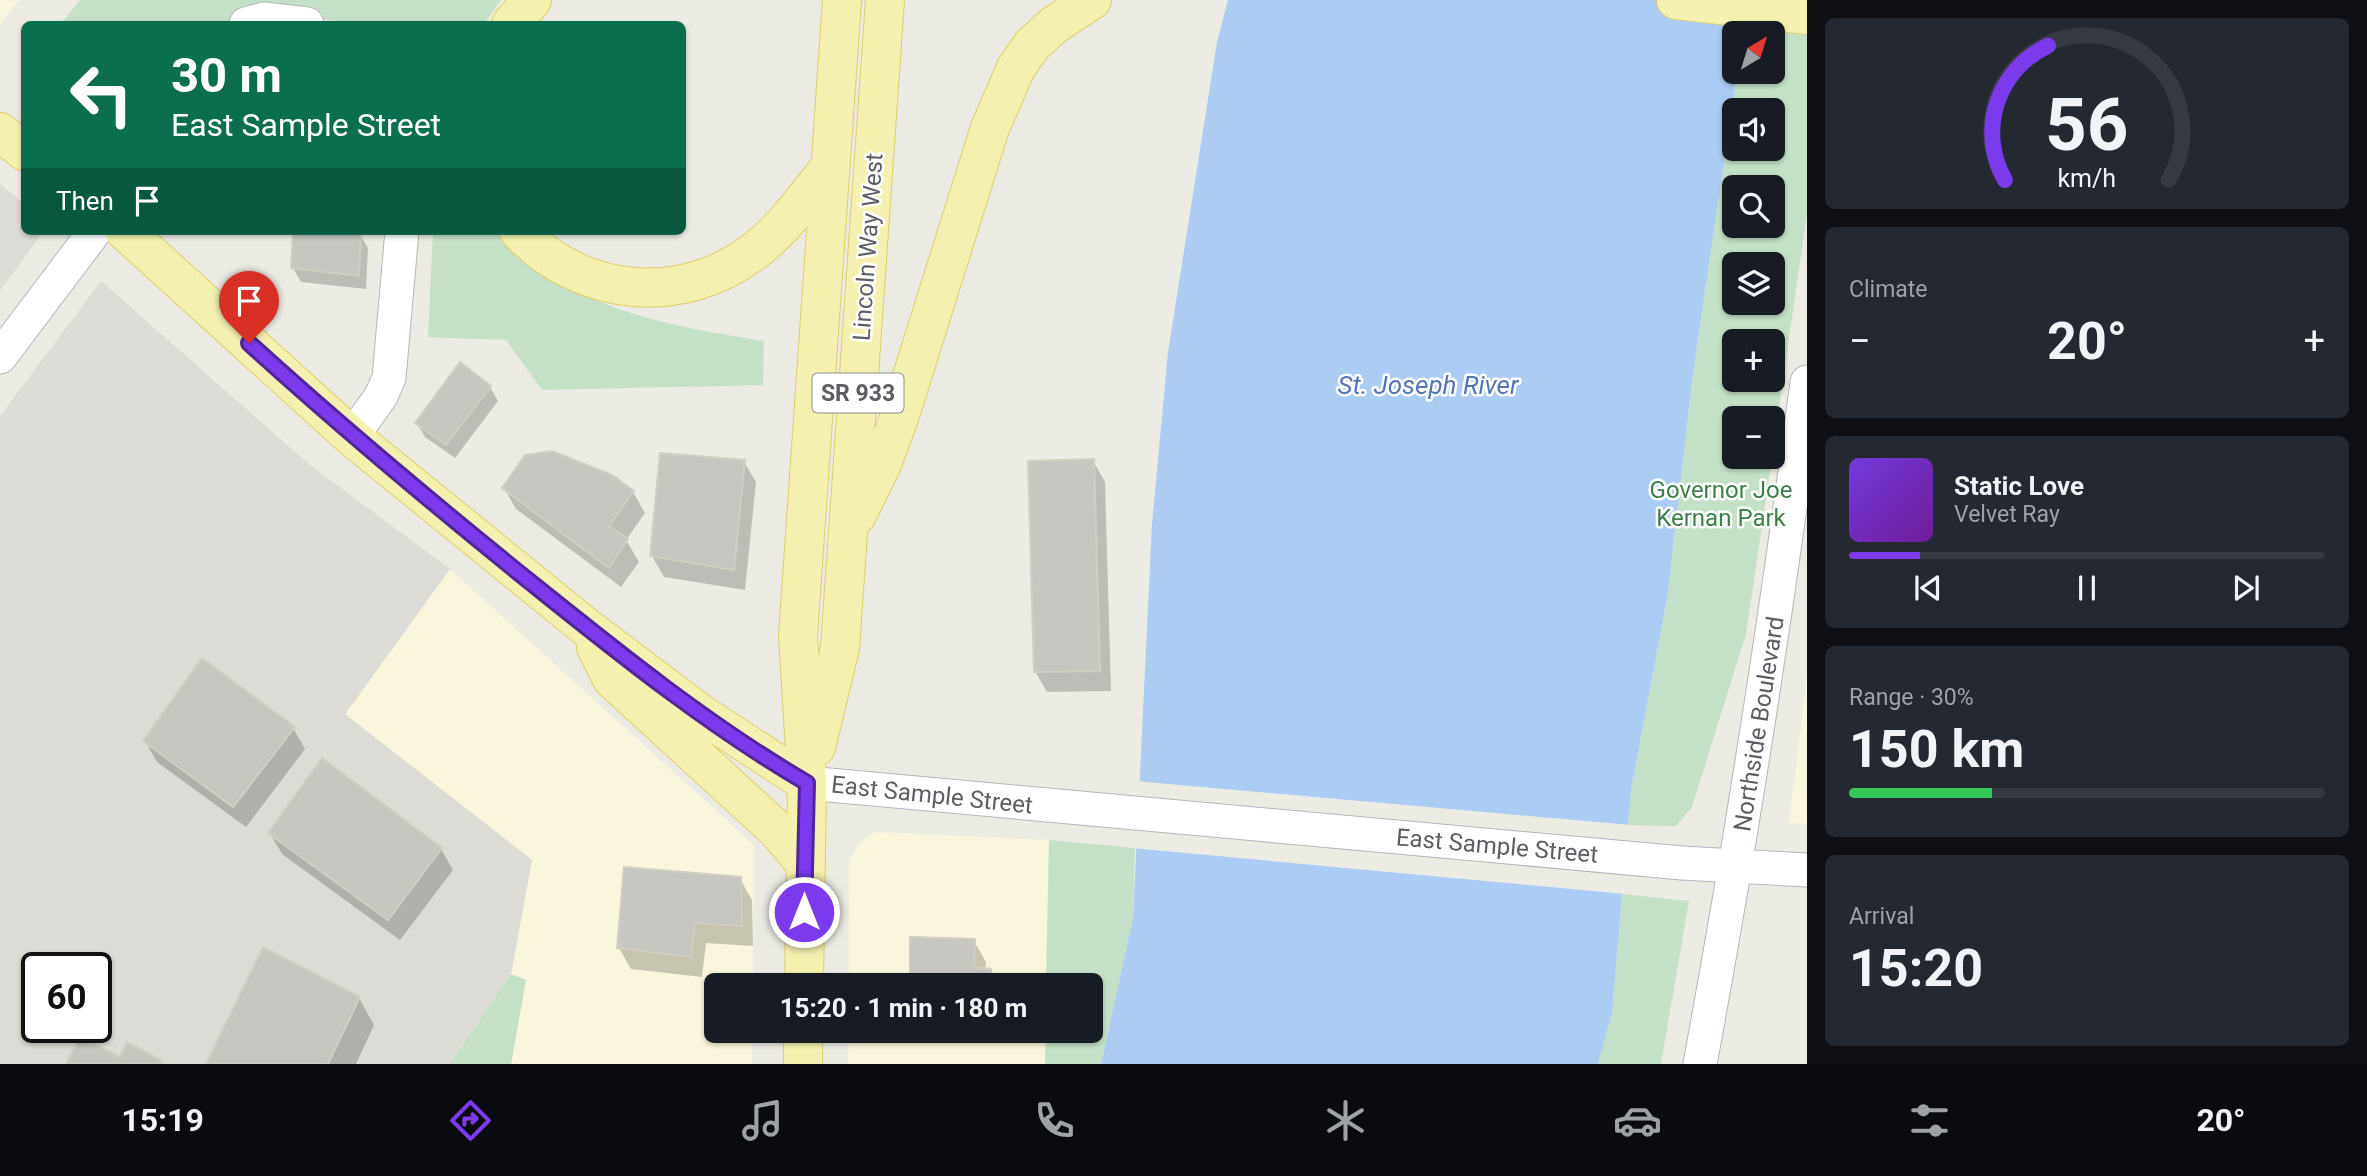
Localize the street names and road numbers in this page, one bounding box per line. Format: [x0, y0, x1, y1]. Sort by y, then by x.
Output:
street label: Lincoln Way West [847, 152, 889, 342]
road number: SR 933 [812, 374, 903, 412]
street label: Northside Boulevard [1728, 615, 1790, 833]
street label: East Sample Street [830, 770, 1034, 820]
street label: East Sample Street [1395, 823, 1599, 869]

